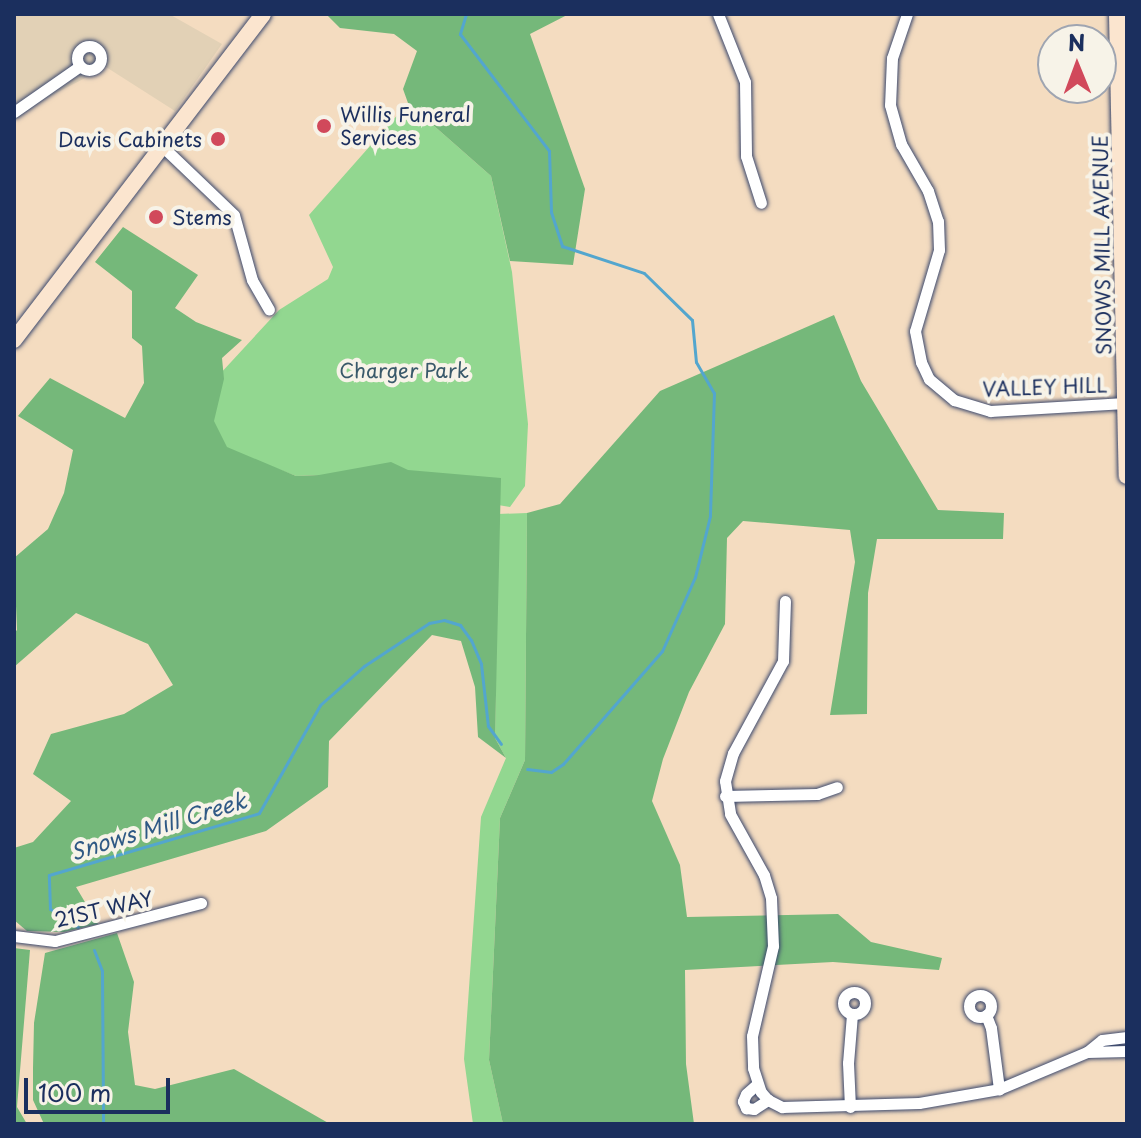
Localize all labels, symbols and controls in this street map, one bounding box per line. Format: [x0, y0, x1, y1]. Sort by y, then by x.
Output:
north arrow [1037, 24, 1117, 104]
text: N [1068, 25, 1086, 58]
place label: Willis Funeral Services [340, 102, 471, 149]
marker: Willis Funeral Services [315, 117, 333, 135]
place label: Davis Cabinets [58, 127, 202, 151]
marker: Davis Cabinets [209, 130, 227, 148]
street label: SNOWS MILL AVENUE [1088, 134, 1116, 356]
place label: Stems [172, 205, 232, 229]
marker: Stems [147, 208, 165, 226]
park label: Charger Park [339, 358, 469, 382]
street label: VALLEY HILL [981, 373, 1109, 401]
water label: Snows Mill Creek [66, 786, 250, 864]
street label: 21ST WAY [52, 886, 156, 932]
scale bar [28, 1062, 174, 1112]
text: 100 m [38, 1074, 111, 1110]

